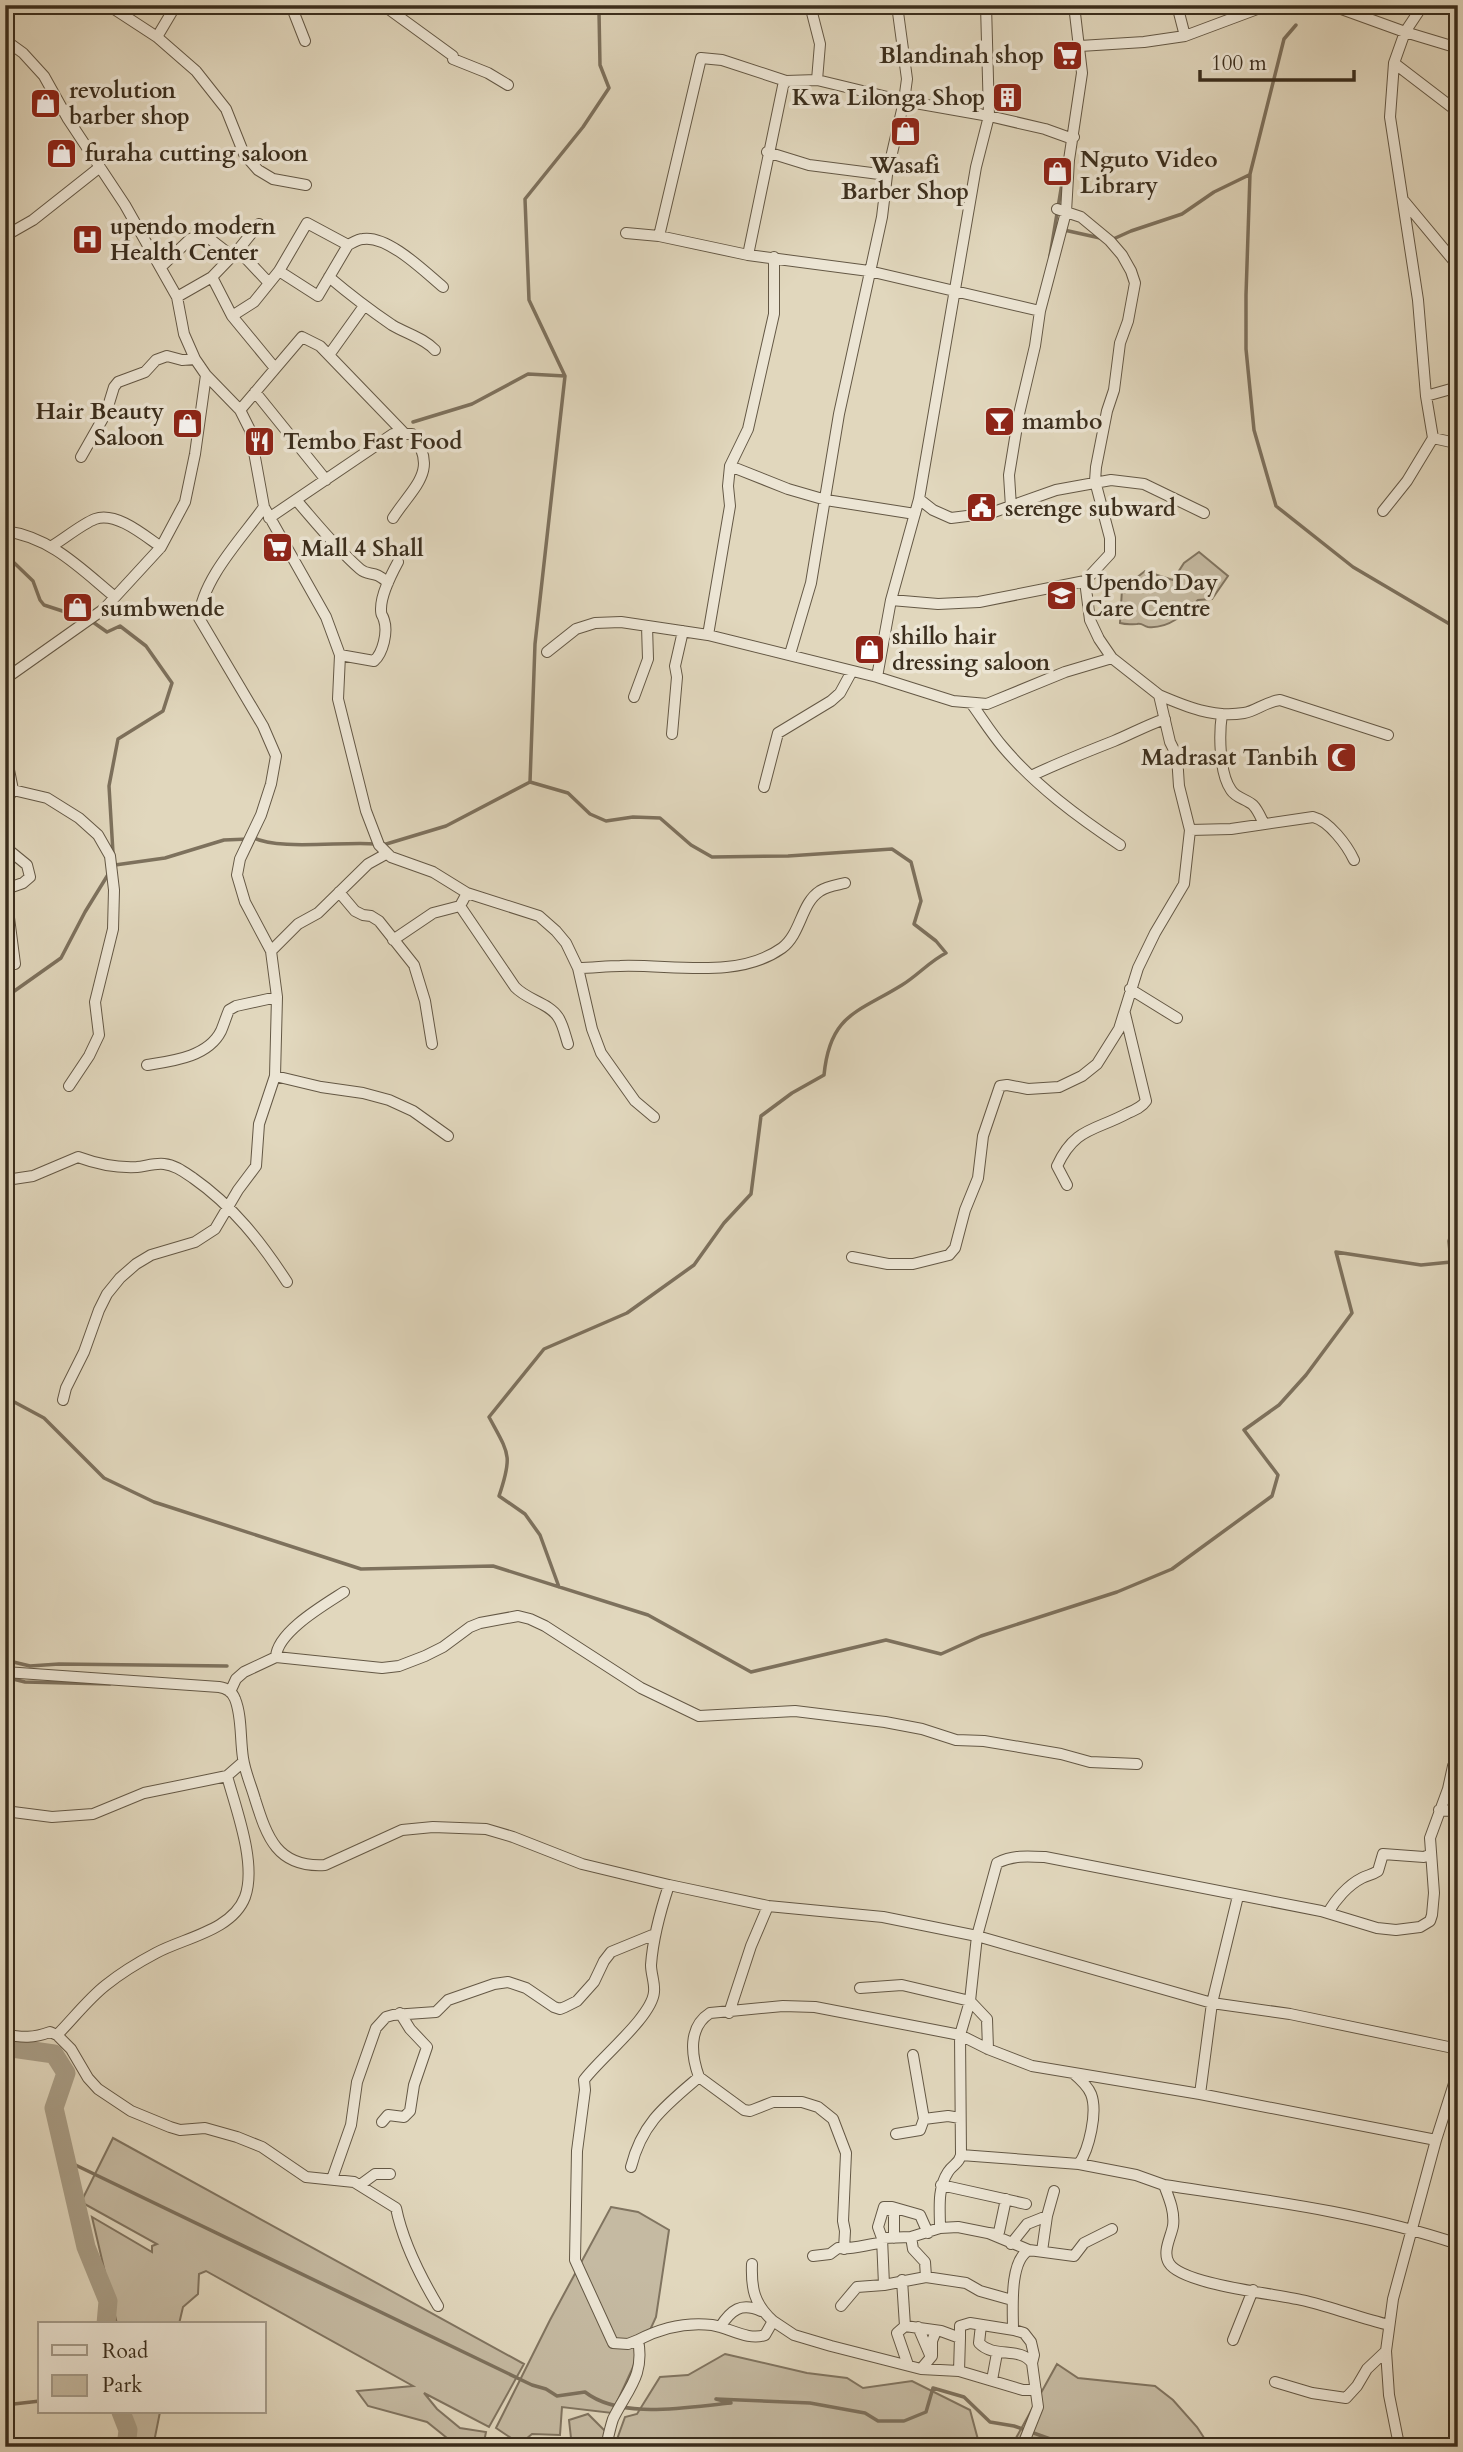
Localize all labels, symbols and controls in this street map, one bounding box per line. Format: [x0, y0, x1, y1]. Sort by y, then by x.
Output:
supermarket icon: Blandinah shop [1050, 38, 1084, 72]
scale bar [1200, 38, 1354, 82]
place label: Blandinah shop [879, 40, 1044, 71]
text: 100 m [1211, 49, 1267, 78]
place label: revolution barber shop [69, 75, 190, 132]
building icon: Kwa Lilonga Shop [991, 80, 1025, 114]
place label: Kwa Lilonga Shop [792, 82, 985, 113]
shop icon: revolution barber shop [29, 86, 63, 120]
shop icon: Wasafi Barber Shop [888, 114, 922, 148]
shop icon: furaha cutting saloon [45, 136, 79, 170]
place label: furaha cutting saloon [85, 138, 308, 169]
place label: Nguto Video Library [1080, 144, 1218, 201]
place label: Wasafi Barber Shop [841, 150, 969, 207]
shop icon: Nguto Video Library [1040, 155, 1074, 189]
place label: upendo modern Health Center [110, 211, 276, 268]
hospital icon: upendo modern Health Center [70, 222, 104, 256]
place label: Hair Beauty Saloon [35, 396, 164, 453]
bar icon: mambo [982, 404, 1016, 438]
place label: mambo [1022, 406, 1102, 437]
shop icon: Hair Beauty Saloon [170, 407, 204, 441]
restaurant icon: Tembo Fast Food [243, 424, 277, 458]
place label: Tembo Fast Food [283, 426, 462, 457]
public building icon: serenge subward [965, 491, 999, 525]
place label: serenge subward [1005, 493, 1176, 524]
supermarket icon: Mall 4 Shall [261, 531, 295, 565]
place label: Mall 4 Shall [301, 533, 424, 564]
place label: Upendo Day Care Centre [1085, 567, 1218, 624]
school or university icon: Upendo Day Care Centre [1045, 578, 1079, 612]
shop icon: sumbwende [61, 591, 95, 625]
place label: sumbwende [101, 593, 225, 624]
place label: shillo hair dressing saloon [892, 621, 1051, 678]
shop icon: shillo hair dressing saloon [852, 632, 886, 666]
mosque icon: Madrasat Tanbih [1324, 740, 1358, 774]
place label: Madrasat Tanbih [1141, 742, 1318, 773]
legend [38, 2322, 266, 2414]
text: Road [102, 2337, 148, 2366]
text: Park [102, 2371, 143, 2400]

